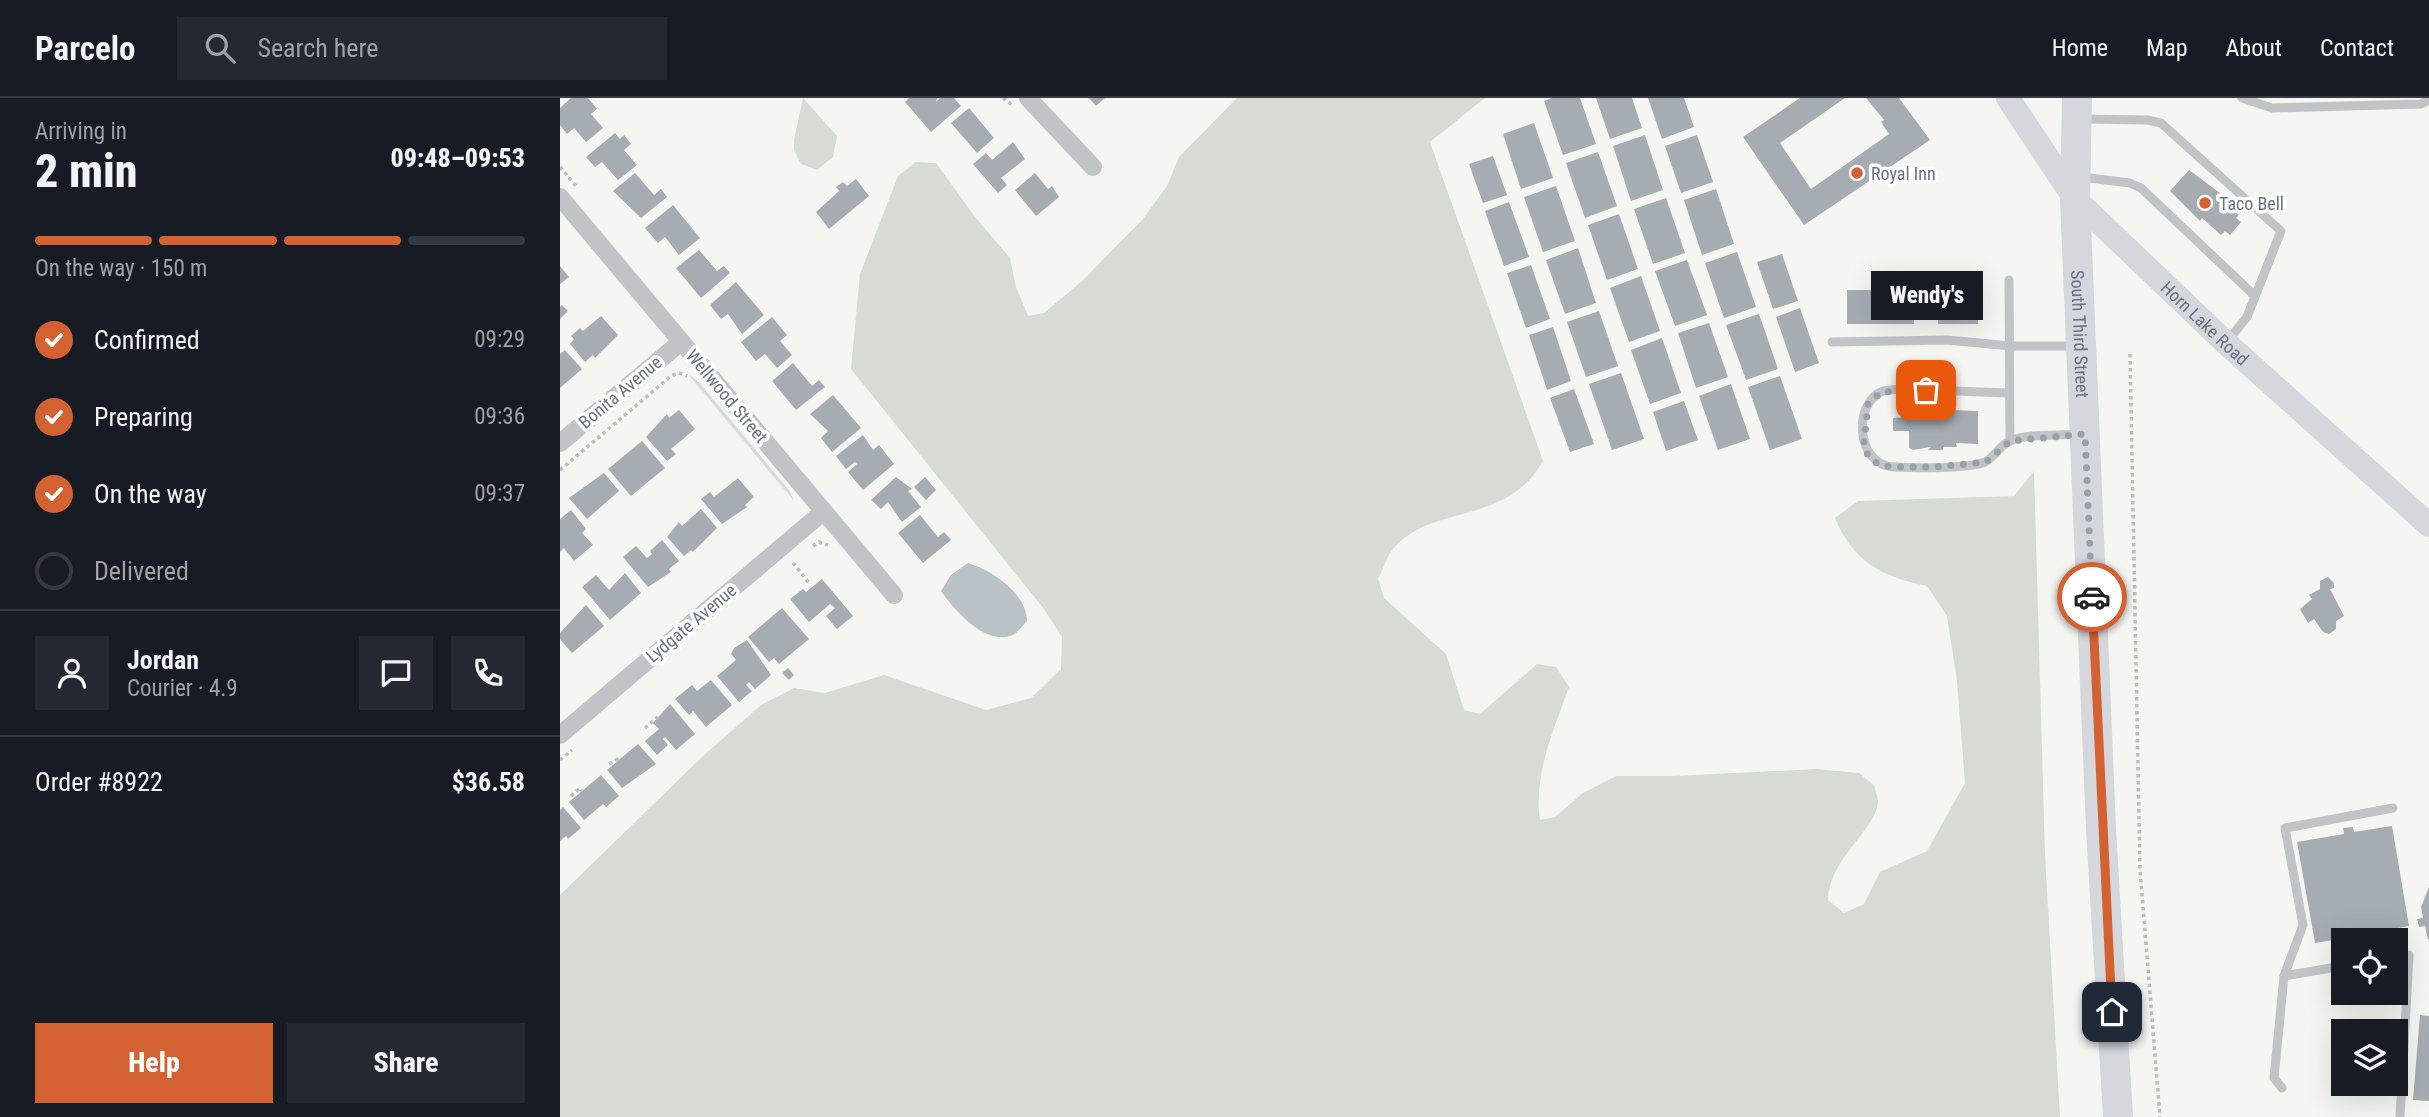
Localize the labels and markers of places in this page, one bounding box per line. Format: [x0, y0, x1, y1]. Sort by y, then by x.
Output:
place label: Royal Inn [1871, 163, 1936, 184]
marker: Royal Inn [1849, 165, 1865, 181]
place label: Taco Bell [2219, 193, 2284, 214]
marker: Taco Bell [2197, 195, 2213, 211]
callout: Wendy's [1870, 271, 1982, 320]
pin [1896, 360, 1956, 420]
pin [2082, 982, 2142, 1042]

